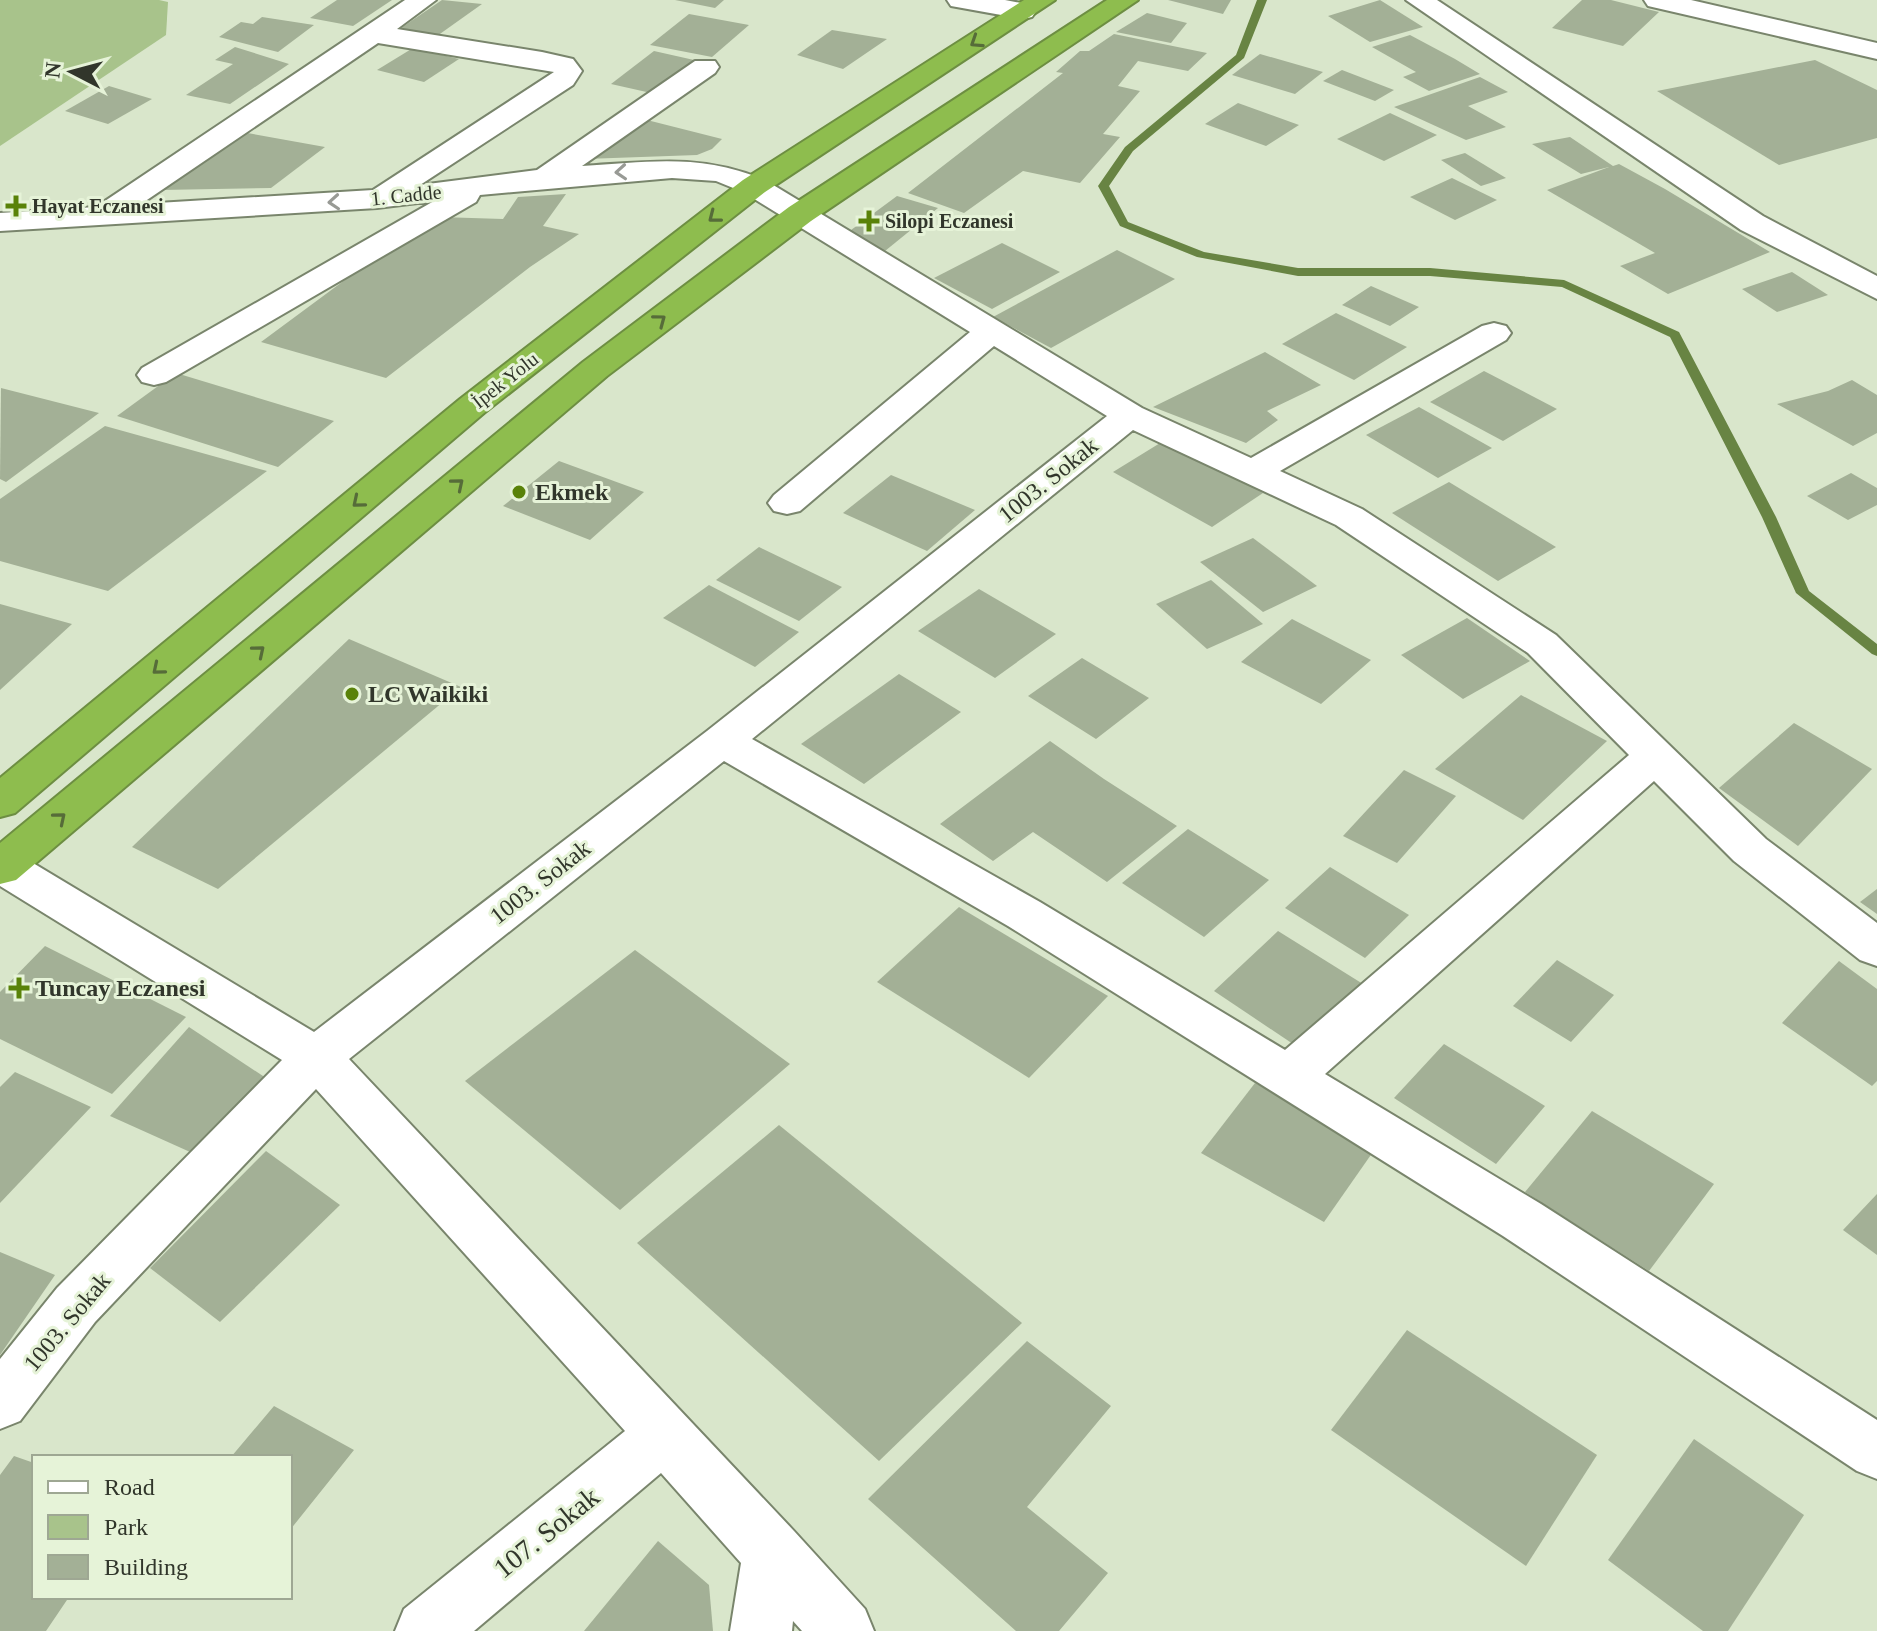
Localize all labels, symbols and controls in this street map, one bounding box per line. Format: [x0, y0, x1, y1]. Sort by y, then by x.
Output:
north arrow [32, 32, 112, 112]
one-way arrow [970, 32, 985, 47]
text: N [39, 61, 66, 79]
one-way arrow [614, 163, 627, 180]
street label: 1. Cadde [369, 180, 443, 210]
one-way arrow [328, 193, 341, 210]
place label: Hayat Eczanesi [32, 195, 164, 218]
marker: Hayat Eczanesi [7, 197, 25, 215]
one-way arrow [708, 208, 723, 222]
place label: Silopi Eczanesi [885, 210, 1014, 233]
marker: Silopi Eczanesi [860, 212, 878, 230]
one-way arrow [651, 315, 666, 329]
street label: İpek Yolu [468, 347, 543, 413]
street label: 1003. Sokak [993, 432, 1103, 528]
one-way arrow [449, 479, 463, 494]
place label: Ekmek [535, 479, 609, 505]
marker: Ekmek [510, 483, 528, 501]
one-way arrow [352, 492, 367, 507]
one-way arrow [250, 646, 264, 661]
one-way arrow [153, 659, 168, 674]
place label: LC Waikiki [368, 681, 489, 707]
marker: LC Waikiki [343, 685, 361, 703]
one-way arrow [50, 813, 65, 828]
street label: 1003. Sokak [485, 835, 595, 929]
place label: Tuncay Eczanesi [35, 975, 206, 1001]
marker: Tuncay Eczanesi [10, 979, 28, 997]
street label: 1003. Sokak [18, 1268, 116, 1376]
legend [32, 1455, 292, 1599]
text: Road [104, 1474, 155, 1500]
street label: 107. Sokak [488, 1481, 605, 1584]
text: Park [104, 1514, 148, 1540]
text: Building [104, 1554, 188, 1580]

